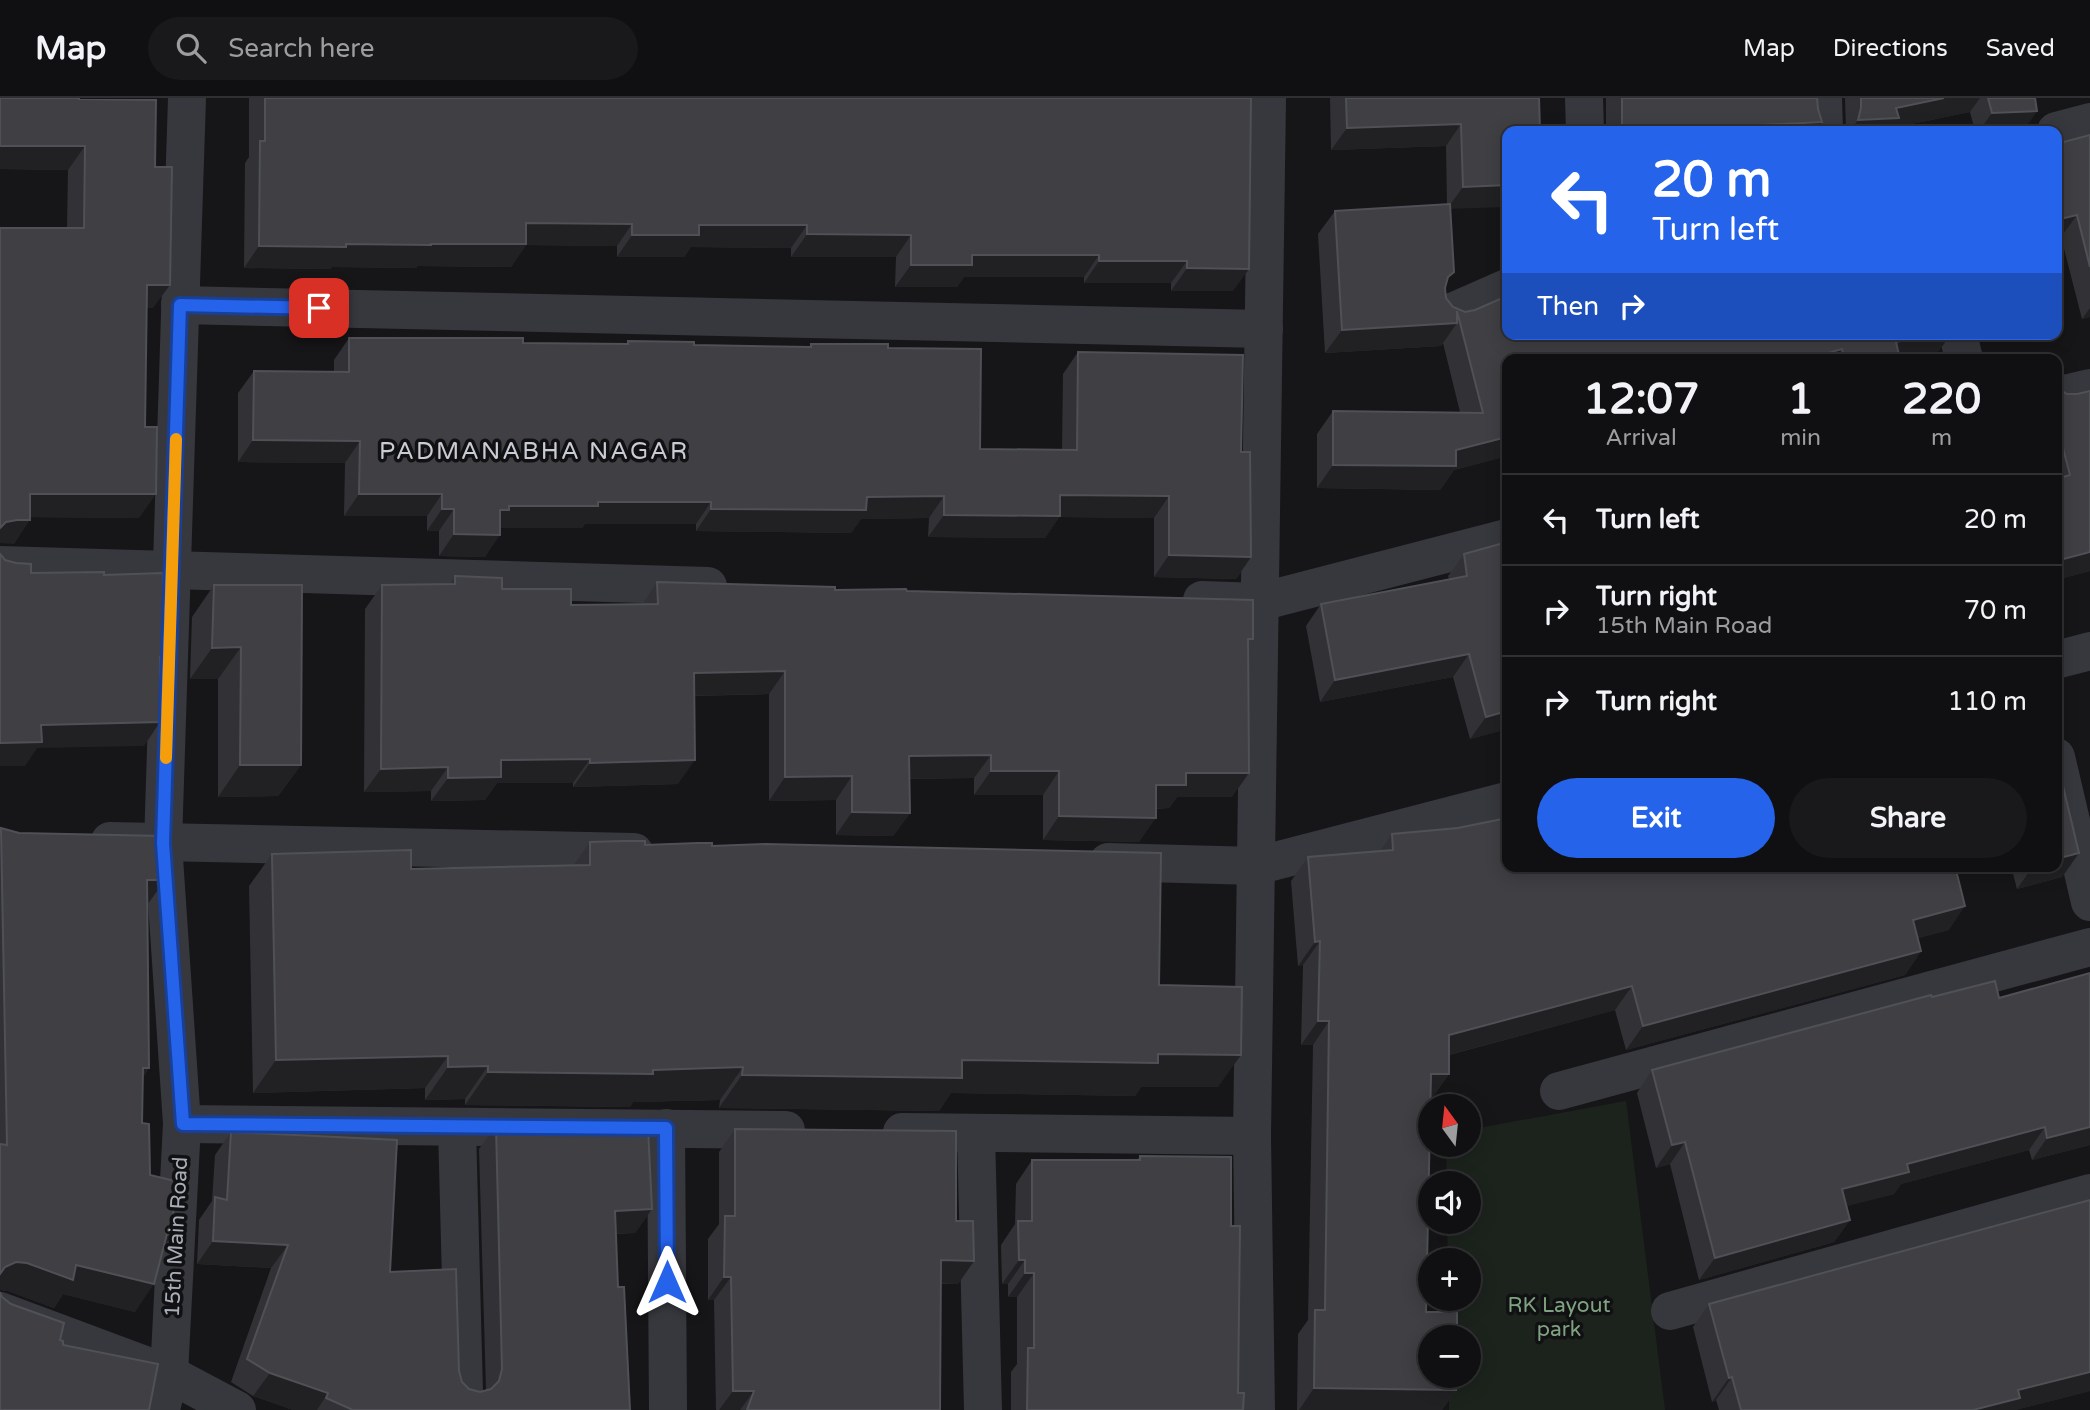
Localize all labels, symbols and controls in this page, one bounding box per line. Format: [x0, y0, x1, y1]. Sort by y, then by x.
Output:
search box [148, 17, 638, 80]
text: Map [35, 29, 106, 68]
icon: search [172, 29, 210, 67]
text: Search here [228, 33, 374, 64]
text: Map [1743, 34, 1795, 63]
text: Directions [1833, 34, 1948, 63]
text: Saved [1986, 34, 2055, 63]
text: 20 m [1652, 151, 1771, 210]
icon: left [1537, 154, 1628, 245]
text: Turn left [1652, 211, 1779, 249]
pin [289, 278, 349, 338]
icon: right [1613, 287, 1651, 325]
icon: arrive [300, 289, 338, 327]
text: Then [1537, 291, 1599, 322]
text: 12:07 [1583, 374, 1699, 425]
text: 1 [1787, 374, 1814, 425]
text: 220 [1902, 374, 1981, 425]
text: Arrival [1606, 424, 1677, 452]
text: min [1780, 424, 1821, 452]
text: m [1931, 424, 1952, 452]
district label: PADMANABHA NAGAR [379, 437, 689, 466]
icon: left [1537, 501, 1575, 539]
text: Turn left [1596, 504, 1699, 535]
text: 20 m [1964, 504, 2027, 535]
text: Turn right [1596, 581, 1717, 612]
icon: right [1537, 592, 1575, 630]
text: 70 m [1964, 595, 2027, 626]
text: 15th Main Road [1596, 612, 1772, 640]
icon: right [1537, 683, 1575, 721]
text: Turn right [1596, 686, 1717, 717]
text: 110 m [1947, 686, 2027, 717]
button: Exit [1537, 778, 1775, 858]
button: Share [1789, 778, 2027, 858]
north arrow [1418, 1094, 1480, 1157]
map controls [1418, 1094, 1481, 1388]
street label: 15th Main Road [160, 1156, 193, 1318]
button: sound [1418, 1171, 1481, 1234]
position arrow [630, 1245, 704, 1319]
button: + [1418, 1248, 1481, 1311]
park label: RK Layout park [1508, 1293, 1610, 1342]
button: − [1418, 1325, 1481, 1388]

